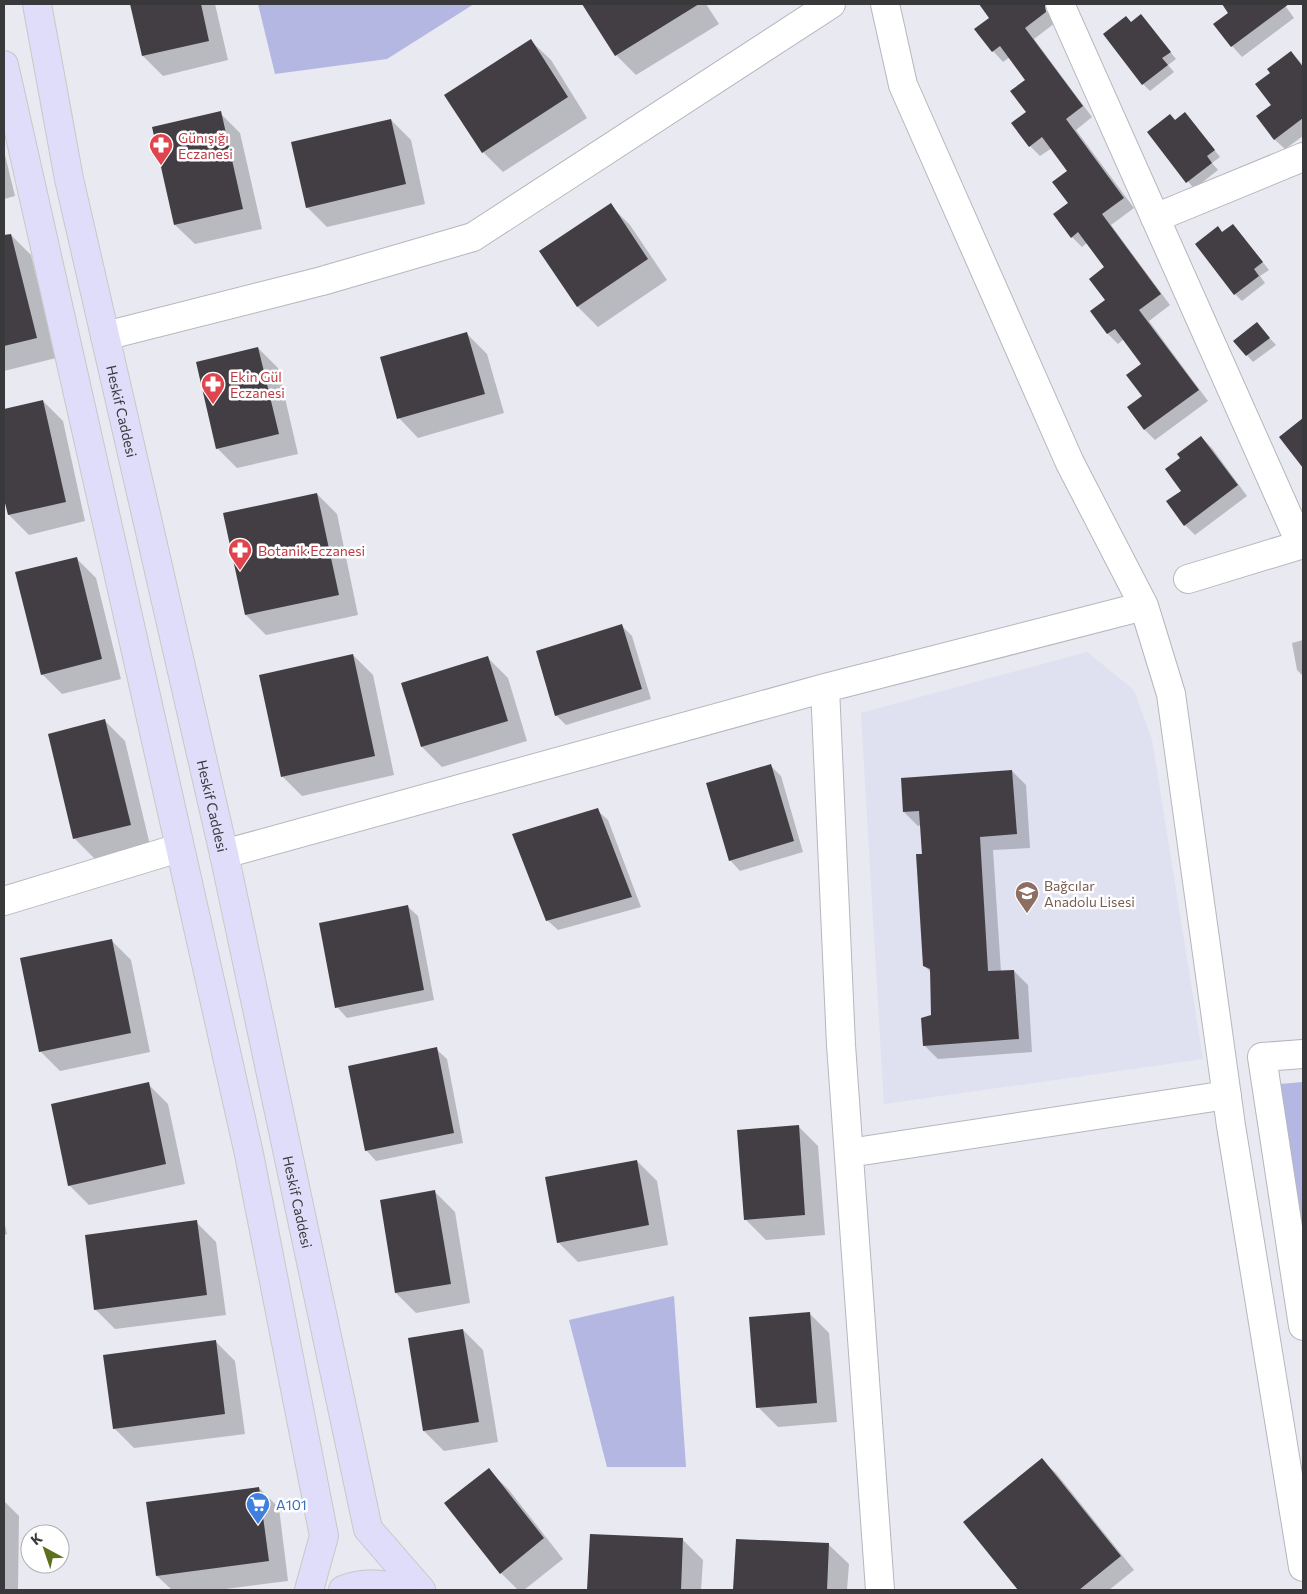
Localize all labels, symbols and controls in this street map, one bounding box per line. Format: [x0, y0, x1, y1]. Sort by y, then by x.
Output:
place label: Günışığı Eczanesi [178, 129, 233, 162]
pharmacy icon: Günışığı Eczanesi [148, 132, 174, 166]
street label: Heskif Caddesi [103, 363, 141, 459]
place label: Ekin Gül Eczanesi [230, 368, 285, 401]
pharmacy icon: Ekin Gül Eczanesi [200, 371, 226, 405]
pharmacy icon: Botanik Eczanesi [227, 537, 253, 571]
place label: Botanik Eczanesi [258, 542, 365, 559]
street label: Heskif Caddesi [194, 758, 232, 854]
place label: Bağcılar Anadolu Lisesi [1044, 877, 1135, 910]
school or university icon: Bağcılar Anadolu Lisesi [1014, 880, 1040, 914]
street label: Heskif Caddesi [280, 1154, 316, 1250]
supermarket icon: A101 [245, 1491, 271, 1525]
place label: A101 [276, 1496, 307, 1513]
north arrow [20, 1524, 70, 1574]
text: K [27, 1529, 46, 1548]

